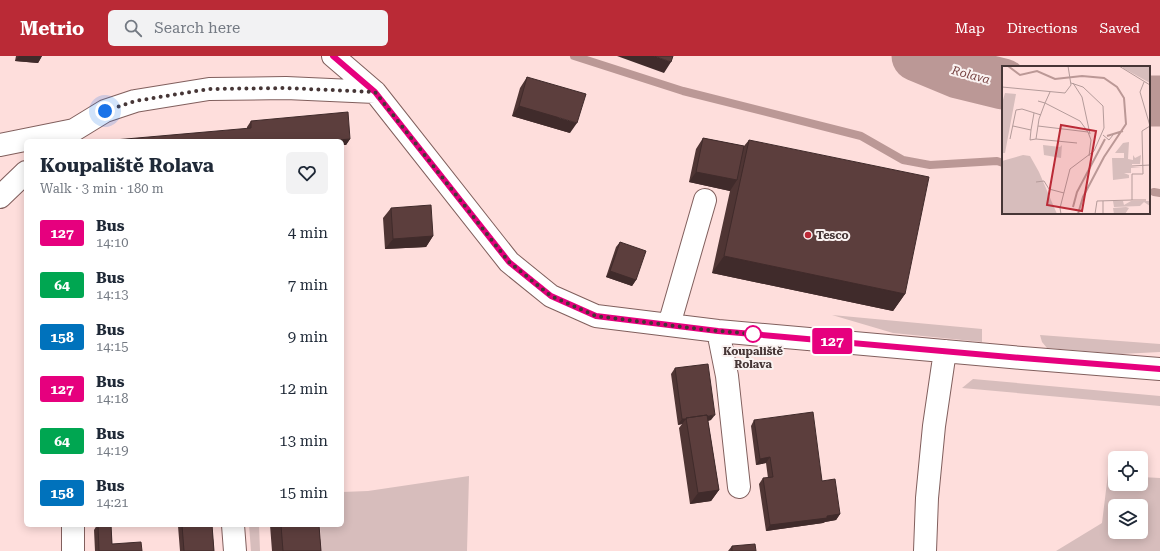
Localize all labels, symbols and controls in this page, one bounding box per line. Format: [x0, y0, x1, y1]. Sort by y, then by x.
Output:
search box [108, 10, 388, 46]
text: Metrio [20, 17, 84, 40]
icon: search [122, 17, 144, 39]
text: Search here [154, 19, 240, 37]
text: Map [955, 20, 985, 36]
text: Directions [1007, 20, 1077, 36]
text: Saved [1099, 20, 1140, 36]
water label: Rolava [949, 63, 992, 87]
inset map [1002, 66, 1150, 214]
your location [95, 101, 115, 121]
button: heart [286, 152, 328, 194]
text: Koupaliště Rolava [40, 154, 214, 177]
text: Walk · 3 min · 180 m [40, 181, 164, 196]
text: Bus [96, 217, 124, 235]
text: 4 min [288, 224, 328, 242]
text: 127 [50, 225, 74, 241]
place label: Tesco [816, 229, 849, 242]
marker: Tesco [803, 230, 813, 240]
text: 14:10 [96, 235, 128, 250]
text: Bus [96, 269, 124, 287]
text: 7 min [288, 276, 328, 294]
text: 64 [54, 277, 70, 293]
text: 14:13 [96, 287, 128, 302]
text: Bus [96, 321, 124, 339]
marker: Koupaliště Rolava [744, 325, 762, 343]
text: 9 min [288, 328, 328, 346]
line badge: 127 [809, 328, 855, 354]
text: 158 [50, 329, 74, 345]
text: 127 [820, 333, 844, 349]
text: 14:15 [96, 339, 128, 354]
place label: Koupaliště Rolava [723, 345, 784, 371]
text: Bus [96, 373, 124, 391]
text: 12 min [279, 380, 328, 398]
text: 127 [50, 381, 74, 397]
text: 14:18 [96, 391, 128, 406]
text: Bus [96, 425, 124, 443]
text: 13 min [279, 432, 328, 450]
text: 64 [54, 433, 70, 449]
text: 14:19 [96, 443, 128, 458]
map controls [1108, 451, 1148, 539]
button: locate [1108, 451, 1148, 491]
text: Bus [96, 477, 124, 495]
text: 15 min [279, 484, 328, 502]
text: 158 [50, 485, 74, 501]
text: 14:21 [96, 495, 128, 510]
button: layers [1108, 499, 1148, 539]

